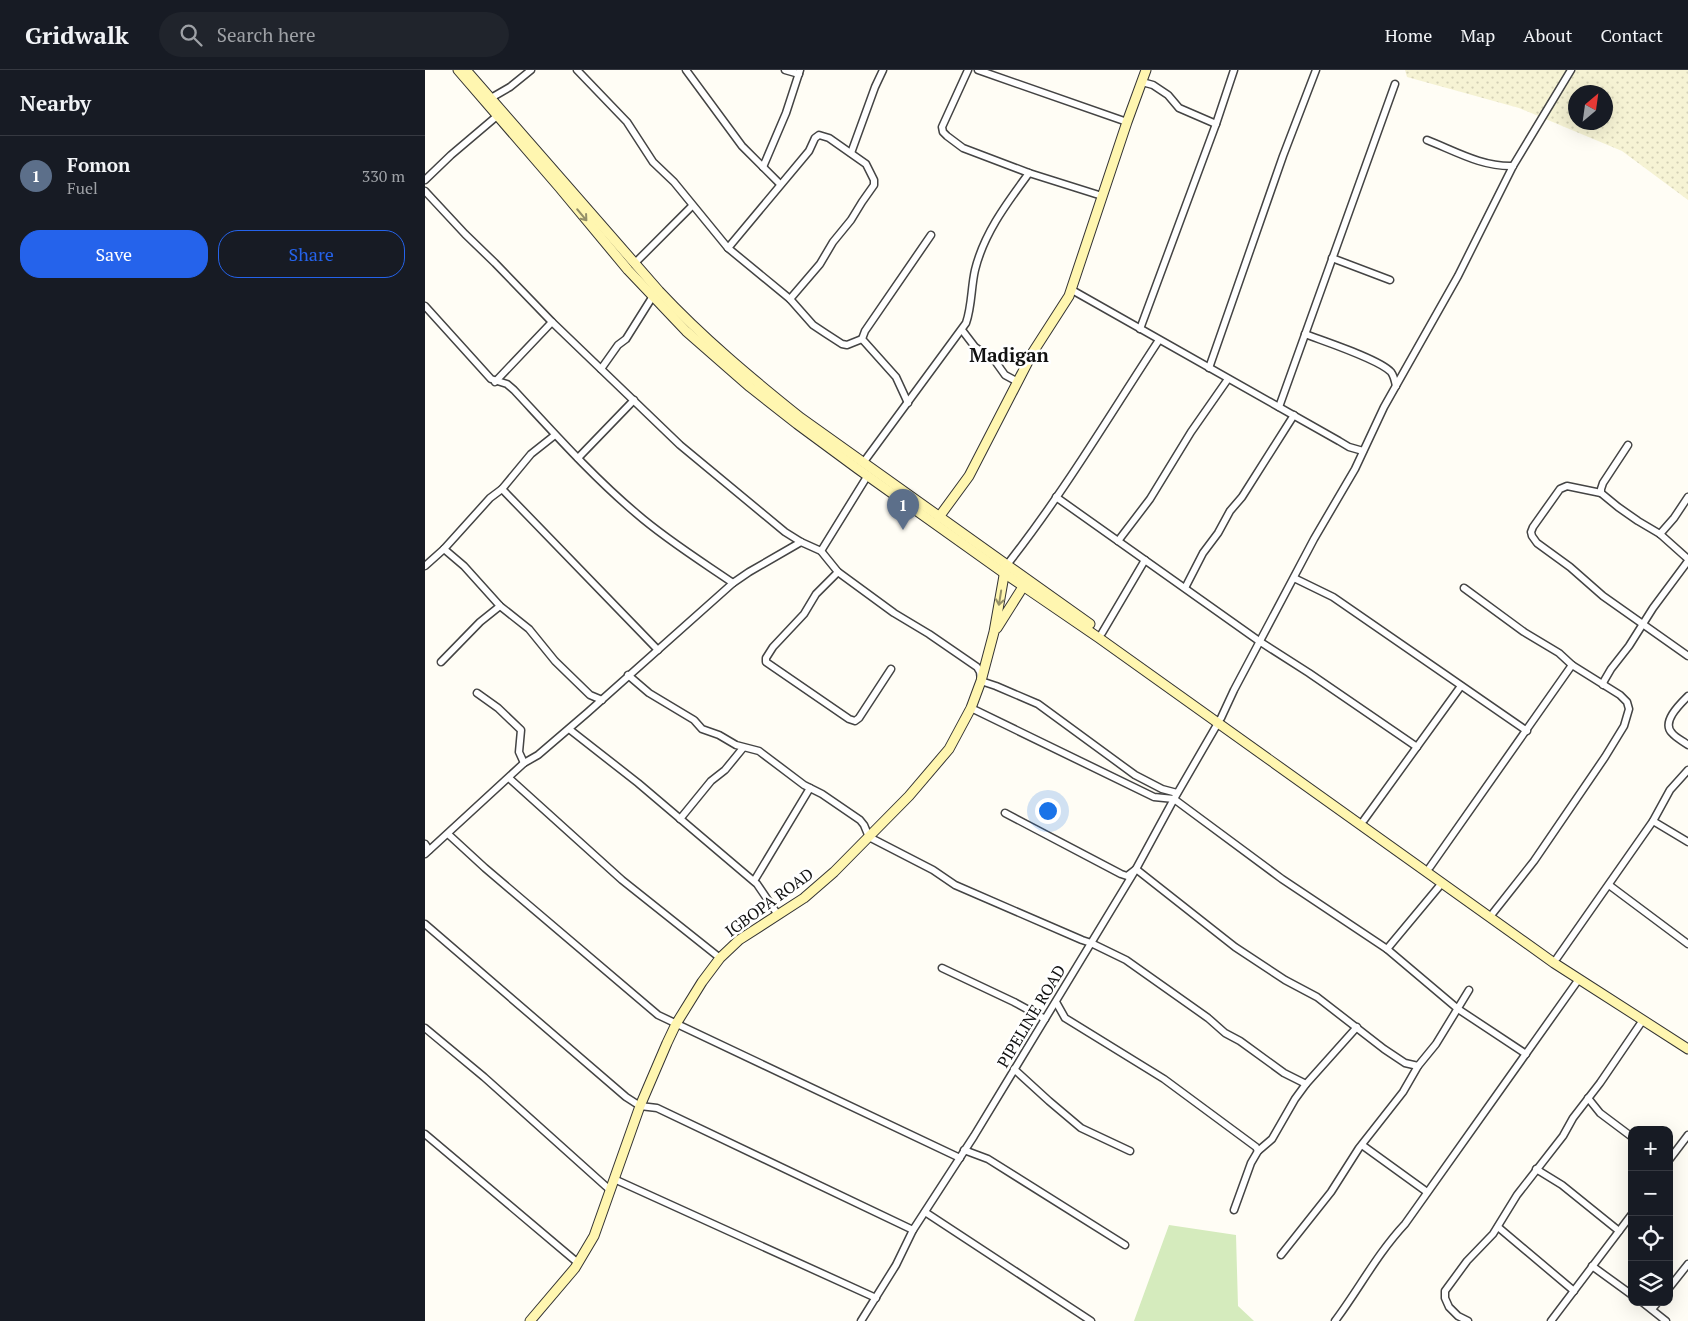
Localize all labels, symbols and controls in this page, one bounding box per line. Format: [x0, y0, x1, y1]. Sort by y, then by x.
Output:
search box [159, 12, 509, 57]
text: Gridwalk [25, 19, 129, 51]
icon: search [177, 21, 205, 49]
text: Search here [217, 22, 316, 47]
text: Home [1385, 23, 1432, 47]
text: Map [1460, 23, 1495, 47]
text: About [1523, 23, 1572, 47]
text: Contact [1600, 23, 1663, 47]
north arrow [1568, 85, 1613, 130]
text: Nearby [20, 89, 91, 117]
text: Fomon [67, 152, 130, 177]
text: 1 [31, 165, 41, 187]
text: 330 m [362, 165, 405, 187]
text: Fuel [67, 177, 98, 199]
one-way arrow [577, 208, 588, 221]
button: Save [20, 230, 208, 278]
button: Share [218, 230, 405, 278]
district label: Madigan [969, 342, 1049, 367]
pin: 1 [887, 489, 919, 530]
one-way arrow [994, 590, 1004, 606]
your location [1035, 798, 1061, 824]
street label: IGBOPA ROAD [720, 862, 818, 942]
street label: PIPELINE ROAD [992, 960, 1070, 1072]
map controls [1628, 1126, 1673, 1306]
button: + [1628, 1126, 1673, 1171]
button: − [1628, 1171, 1673, 1216]
button: locate [1628, 1216, 1673, 1261]
button: layers [1628, 1261, 1673, 1306]

